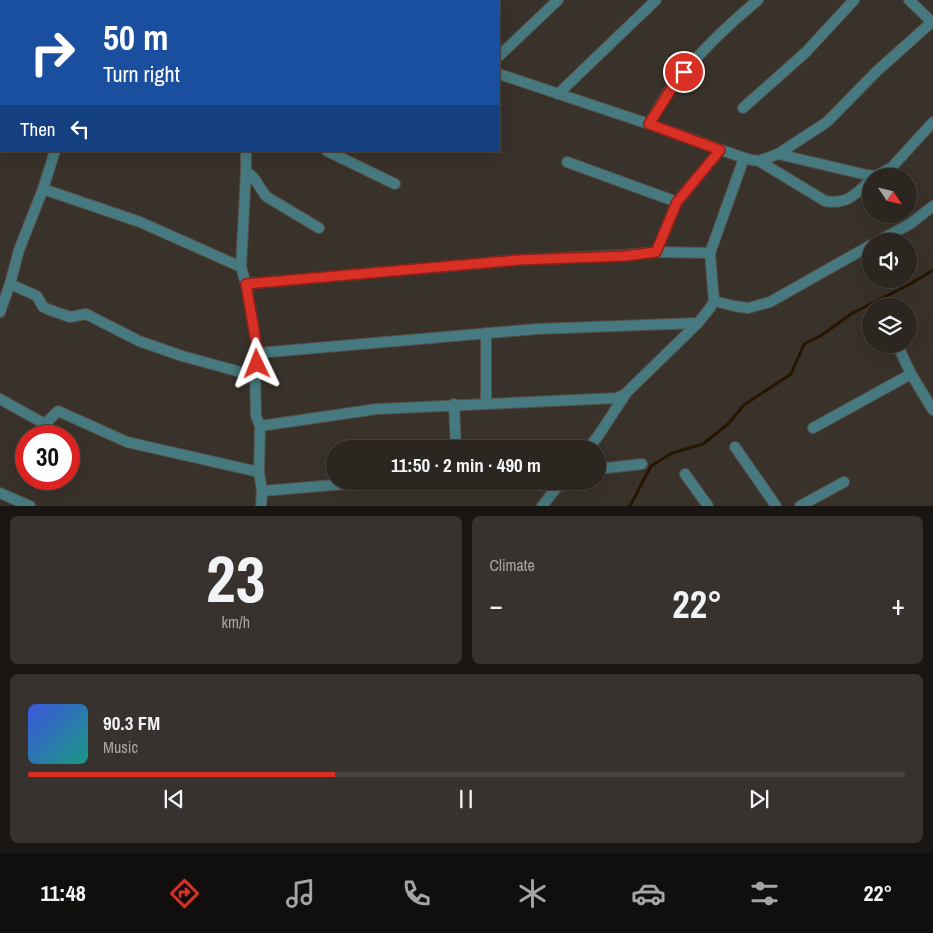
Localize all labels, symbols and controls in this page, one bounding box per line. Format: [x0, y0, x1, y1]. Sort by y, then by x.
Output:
text: 50 m [103, 14, 168, 61]
icon: right [20, 20, 85, 85]
pin [663, 51, 705, 93]
icon: arrive [670, 58, 698, 86]
text: Turn right [103, 59, 180, 89]
icon: left [66, 115, 94, 143]
text: Then [20, 116, 56, 142]
north arrow [862, 168, 918, 222]
map controls [862, 168, 917, 353]
button: sound [862, 233, 917, 288]
button: layers [862, 298, 917, 353]
position arrow [230, 337, 282, 389]
speed limit sign: 30 [15, 425, 80, 490]
text: 11:50 · 2 min · 490 m [391, 452, 541, 478]
text: 23 [206, 535, 265, 622]
text: Climate [490, 554, 535, 576]
text: 22° [672, 579, 722, 630]
text: − [490, 586, 503, 624]
text: + [892, 586, 905, 624]
text: km/h [222, 611, 250, 633]
text: 90.3 FM [103, 710, 160, 736]
text: Music [103, 736, 138, 758]
icon: previous [160, 785, 188, 813]
icon: pause [452, 785, 480, 813]
icon: next [745, 785, 773, 813]
icon: directions [167, 876, 202, 911]
icon: music [283, 876, 318, 911]
icon: phone [399, 876, 434, 911]
icon: climate [515, 876, 550, 911]
icon: car [631, 876, 666, 911]
icon: filters [747, 876, 782, 911]
text: 11:48 [41, 878, 86, 908]
text: 22° [863, 878, 892, 908]

